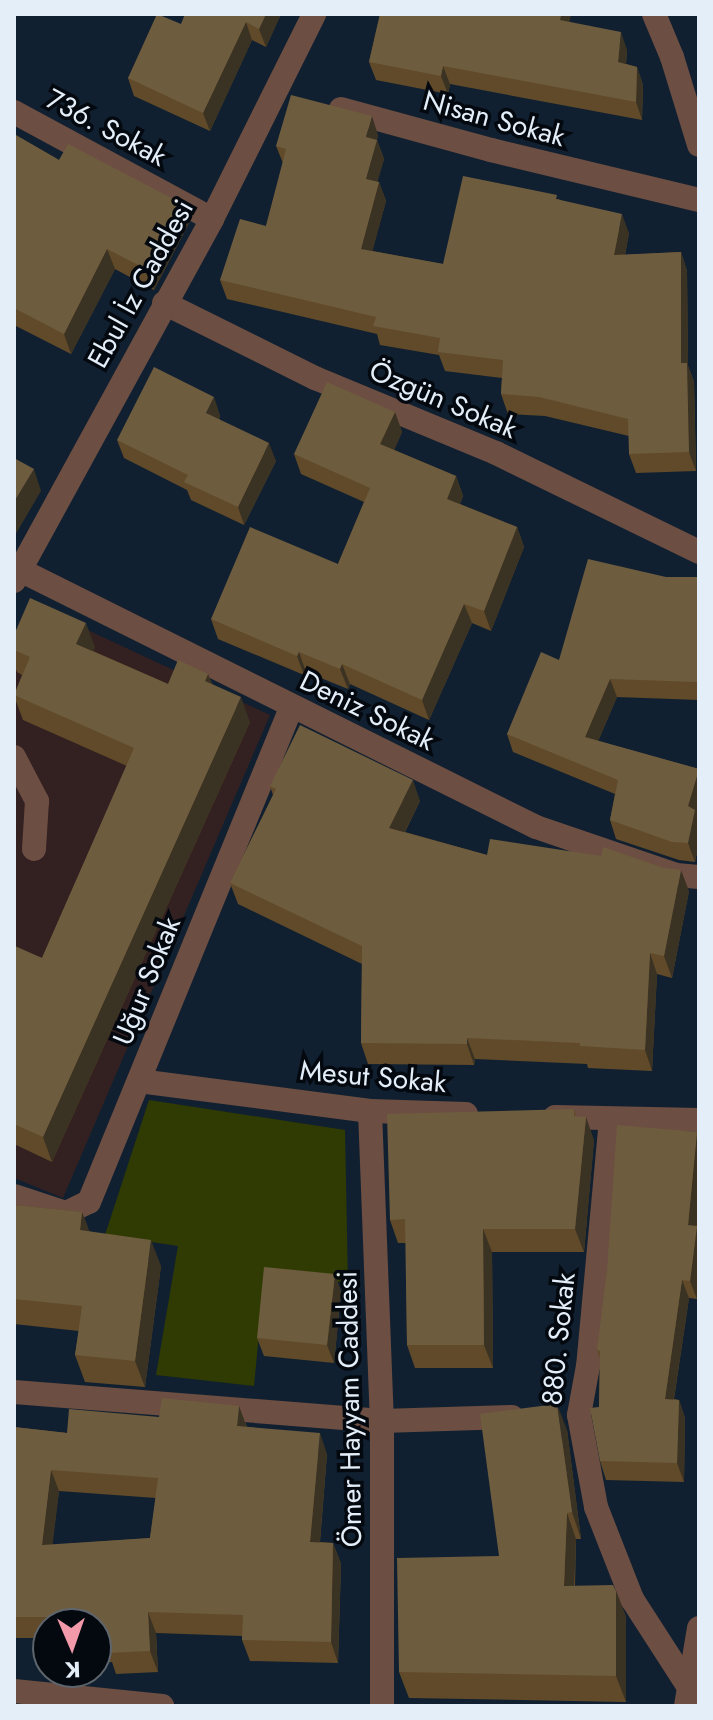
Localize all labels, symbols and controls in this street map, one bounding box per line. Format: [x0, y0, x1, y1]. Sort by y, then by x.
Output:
street label: 736. Sokak [40, 82, 172, 174]
street label: Nisan Sokak [419, 84, 569, 154]
street label: Ebul İz Caddesi [81, 194, 201, 374]
street label: Özgün Sokak [364, 354, 522, 446]
street label: Deniz Sokak [294, 664, 440, 758]
street label: Uğur Sokak [106, 912, 188, 1050]
street label: Mesut Sokak [298, 1054, 448, 1100]
street label: Ömer Hayyam Caddesi [331, 1270, 369, 1548]
street label: 880. Sokak [535, 1271, 583, 1407]
north arrow [32, 1608, 112, 1688]
text: K [65, 1654, 81, 1686]

